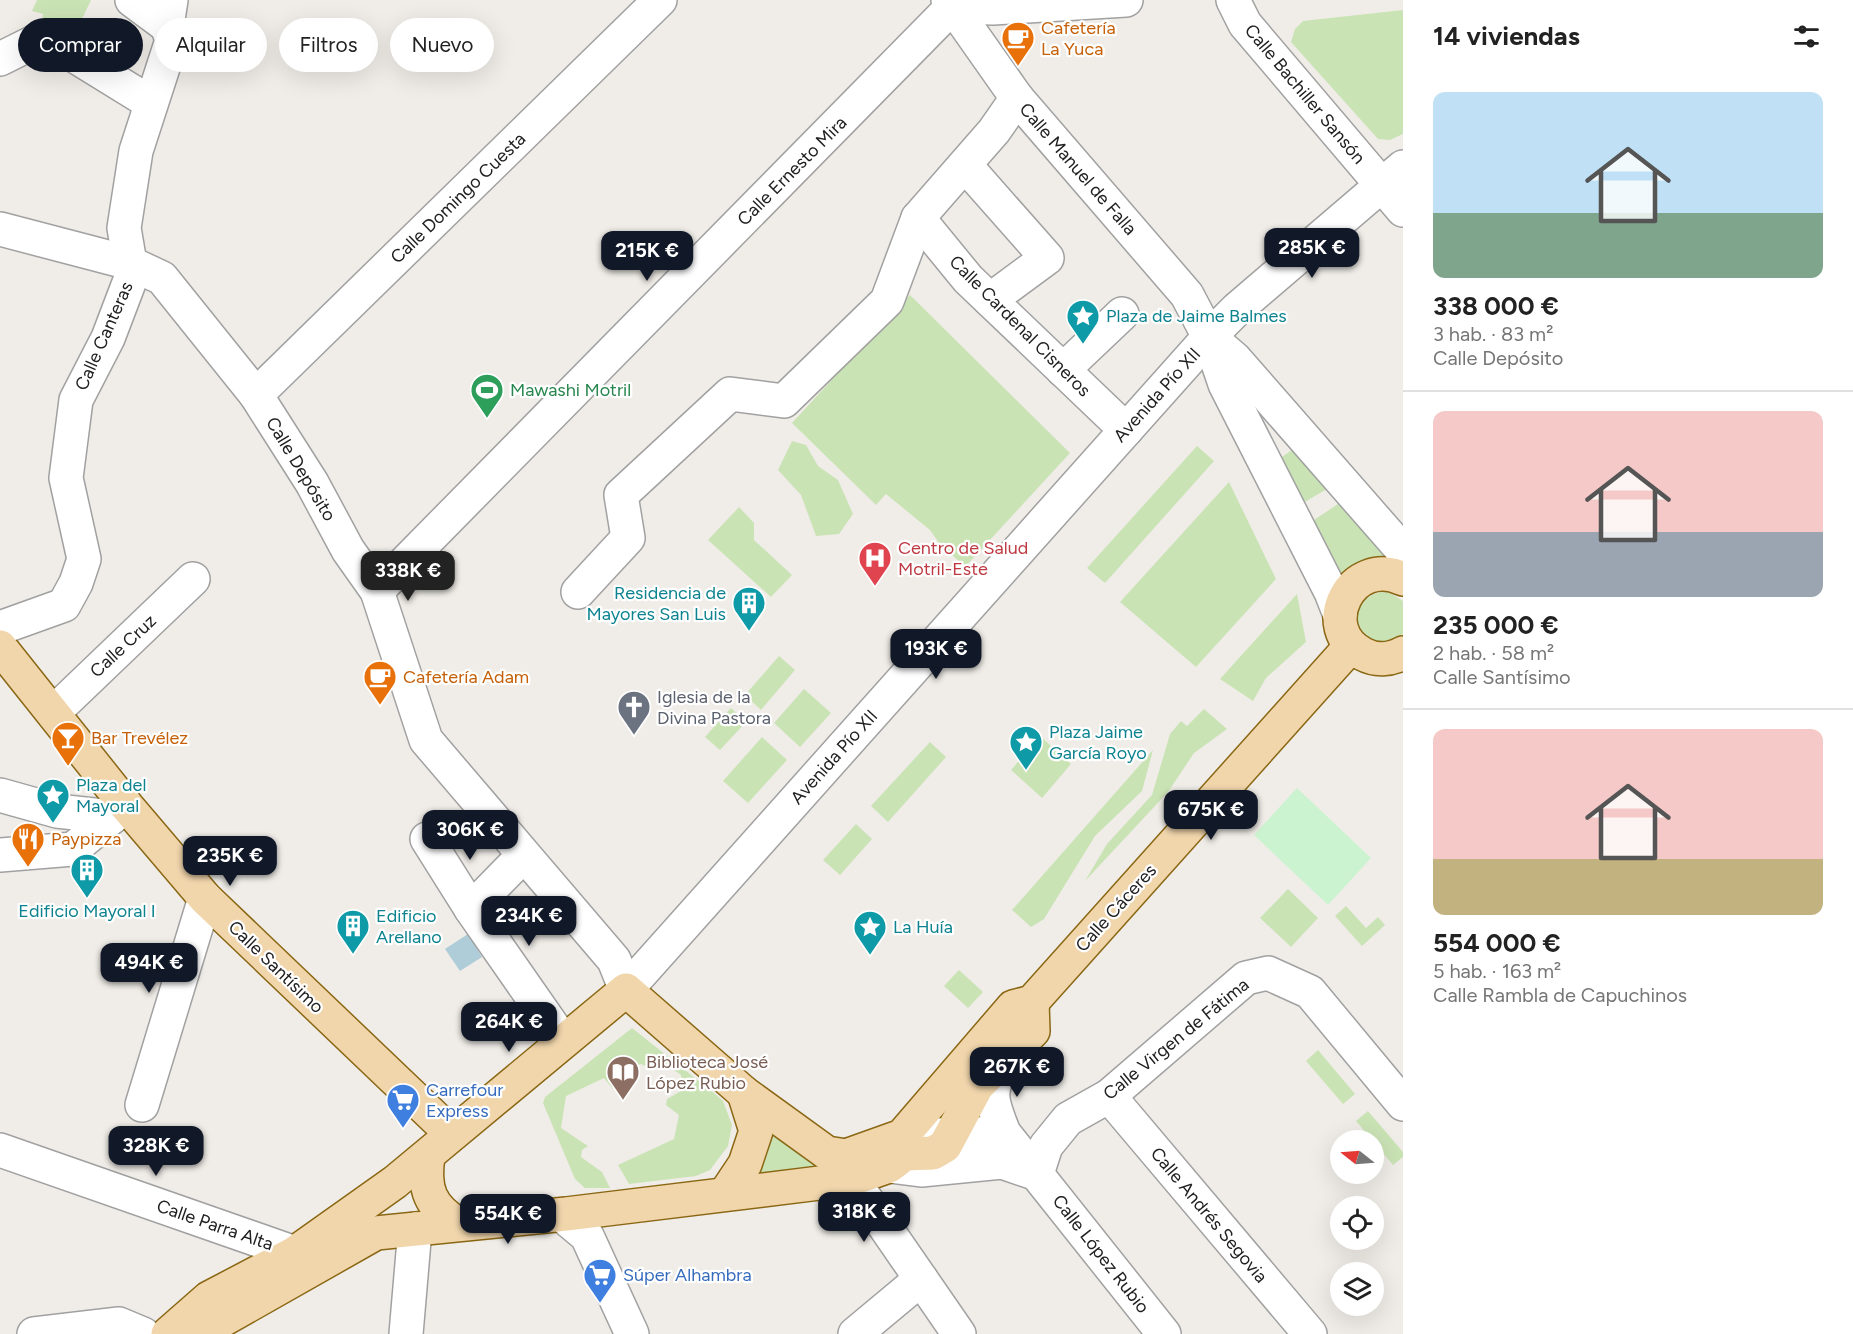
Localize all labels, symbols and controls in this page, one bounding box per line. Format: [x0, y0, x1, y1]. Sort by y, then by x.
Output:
place label: Cafetería La Yuca [1041, 17, 1116, 60]
chip: Comprar [18, 18, 143, 72]
chip: Alquilar [155, 18, 267, 72]
chip: Filtros [279, 18, 378, 72]
chip: Nuevo [390, 18, 494, 72]
cafe icon: Cafetería La Yuca [1000, 20, 1036, 67]
street label: Calle Bachiller Sansón [1240, 20, 1370, 168]
text: 14 viviendas [1433, 20, 1580, 52]
icon: filters [1790, 20, 1823, 53]
street label: Calle Manuel de Falla [1015, 98, 1141, 240]
street label: Calle Ernesto Mira [733, 112, 851, 230]
street label: Calle Domingo Cuesta [386, 128, 530, 268]
icon: home [1574, 131, 1682, 239]
pin: 285K € [1263, 228, 1361, 279]
pin: 215K € [598, 231, 696, 282]
text: 285K € [1278, 235, 1346, 259]
text: 215K € [615, 238, 679, 262]
street label: Calle Cardenal Cisneros [945, 251, 1095, 401]
street label: Calle Canteras [70, 278, 138, 394]
text: 338 000 € [1433, 290, 1559, 322]
place icon: Plaza de Jaime Balmes [1065, 298, 1101, 345]
place label: Plaza de Jaime Balmes [1106, 305, 1287, 327]
text: 3 hab. · 83 m² [1433, 322, 1553, 346]
street label: Avenida Pío XII [1109, 343, 1205, 447]
text: Calle Depósito [1433, 346, 1563, 370]
sports icon: Mawashi Motril [469, 372, 505, 419]
place label: Mawashi Motril [510, 379, 631, 401]
street label: Calle Depósito [261, 413, 341, 525]
icon: home [1574, 450, 1682, 558]
place label: Centro de Salud Motril-Este [898, 537, 1028, 580]
hospital icon: Centro de Salud Motril-Este [857, 540, 893, 587]
pin: 338K € [359, 551, 457, 602]
text: 338K € [375, 558, 441, 582]
place label: Residencia de Mayores San Luis [587, 582, 726, 625]
building icon: Residencia de Mayores San Luis [731, 585, 767, 632]
text: 235 000 € [1433, 609, 1559, 641]
street label: Calle Cruz [85, 610, 161, 682]
pin: 193K € [887, 629, 985, 680]
text: 193K € [904, 636, 968, 660]
text: 2 hab. · 58 m² [1433, 641, 1554, 665]
cafe icon: Cafetería Adam [362, 659, 398, 706]
text: Calle Santísimo [1433, 665, 1571, 689]
place label: Cafetería Adam [403, 666, 529, 688]
place label: Iglesia de la Divina Pastora [657, 686, 771, 729]
church icon: Iglesia de la Divina Pastora [616, 689, 652, 736]
street label: Avenida Pío XII [786, 705, 882, 809]
bar icon: Bar Trevélez [50, 720, 86, 767]
place label: Plaza Jaime García Royo [1049, 721, 1147, 764]
place icon: Plaza Jaime García Royo [1008, 724, 1044, 771]
place label: Bar Trevélez [91, 727, 188, 749]
icon: home [1574, 768, 1682, 876]
place label: Plaza del Mayoral [76, 774, 146, 817]
place icon: Plaza del Mayoral [35, 777, 71, 824]
pin: 675K € [1162, 790, 1260, 841]
text: 675K € [1178, 797, 1244, 821]
pin: 306K € [421, 810, 519, 861]
text: 306K € [436, 817, 504, 841]
restaurant icon: Paypizza [10, 821, 46, 868]
place label: Paypizza [51, 828, 121, 850]
pin: 235K € [181, 836, 279, 887]
text: 235K € [197, 843, 263, 867]
building icon: Edificio Mayoral I [69, 852, 105, 899]
street label: Calle Cáceres [1071, 860, 1161, 956]
pin: 234K € [480, 896, 578, 947]
place label: Edificio Mayoral I [18, 900, 156, 922]
text: 234K € [495, 903, 563, 927]
place label: Edificio Arellano [376, 905, 442, 948]
building icon: Edificio Arellano [335, 908, 371, 955]
place icon: La Huía [852, 909, 888, 956]
street label: Calle Santísimo [224, 916, 328, 1018]
place label: La Huía [893, 916, 953, 938]
text: 554 000 € [1433, 927, 1561, 959]
pin: 494K € [100, 943, 198, 994]
text: 494K € [115, 950, 183, 974]
text: 5 hab. · 163 m² [1433, 959, 1561, 983]
street label: Calle Virgen de Fátima [1099, 973, 1253, 1105]
text: Calle Rambla de Capuchinos [1433, 983, 1687, 1007]
pin: 264K € [460, 1002, 558, 1053]
text: 264K € [475, 1009, 543, 1033]
pin: 267K € [968, 1047, 1066, 1098]
place label: Biblioteca José López Rubio [646, 1051, 768, 1094]
library icon: Biblioteca José López Rubio [605, 1054, 641, 1101]
text: 267K € [984, 1054, 1050, 1078]
place label: Carrefour Express [426, 1079, 503, 1122]
supermarket icon: Carrefour Express [385, 1082, 421, 1129]
pin: 328K € [107, 1126, 205, 1177]
north arrow [1330, 1130, 1384, 1184]
map controls [1330, 1130, 1384, 1316]
text: 328K € [123, 1133, 189, 1157]
street label: Calle Andrés Segovia [1146, 1143, 1272, 1287]
street label: Calle López Rubio [1048, 1190, 1154, 1318]
pin: 318K € [815, 1192, 913, 1243]
pin: 554K € [459, 1194, 557, 1245]
street label: Calle Parra Alta [154, 1195, 276, 1255]
button: locate [1330, 1196, 1384, 1250]
text: 318K € [832, 1199, 896, 1223]
text: 554K € [474, 1201, 542, 1225]
supermarket icon: Súper Alhambra [582, 1257, 618, 1304]
button: layers [1330, 1262, 1384, 1316]
place label: Súper Alhambra [623, 1264, 752, 1286]

